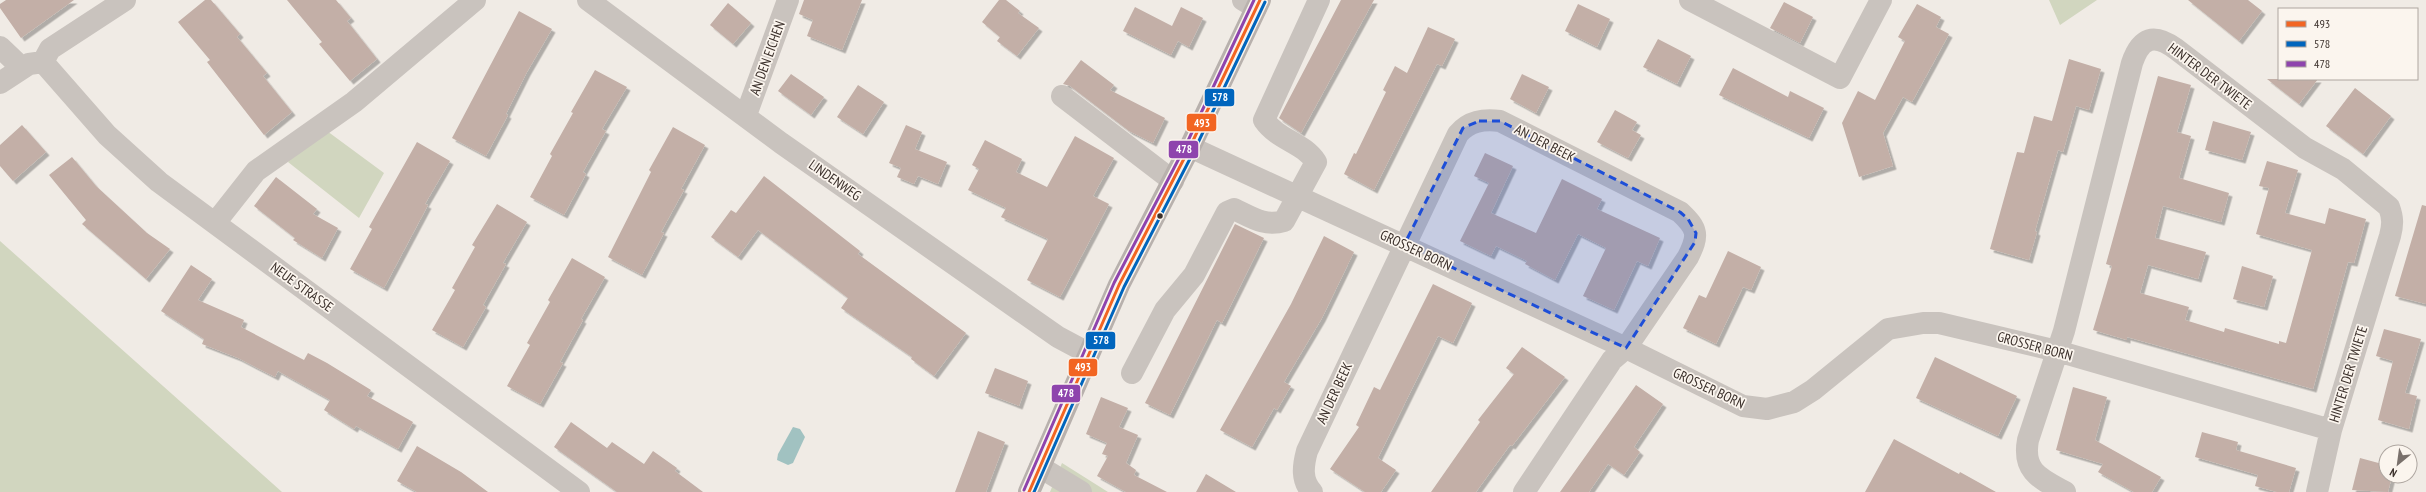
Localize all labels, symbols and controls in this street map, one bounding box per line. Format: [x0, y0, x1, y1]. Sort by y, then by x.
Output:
legend [2278, 8, 2418, 80]
text: 493 [2314, 16, 2330, 31]
street label: AN DEN EICHEN [745, 18, 789, 98]
text: 578 [2314, 36, 2330, 51]
street label: HINTER DER TWIETE [2165, 39, 2255, 113]
text: 478 [2314, 56, 2330, 71]
line badge: 578 [1204, 88, 1235, 107]
text: 578 [1212, 90, 1228, 104]
line badge: 493 [1186, 113, 1217, 132]
text: 493 [1194, 116, 1210, 130]
street label: AN DER BEEK [1512, 120, 1578, 166]
line badge: 478 [1168, 140, 1199, 159]
text: 478 [1176, 142, 1192, 156]
street label: LINDENWEG [805, 155, 865, 205]
unlabelled marker [1155, 211, 1165, 221]
street label: GROSSER BORN [1377, 226, 1455, 274]
street label: NEUE STRASSE [267, 258, 337, 316]
street label: HINTER DER TWIETE [2325, 324, 2371, 424]
street label: GROSSER BORN [1995, 327, 2075, 365]
line badge: 578 [1085, 331, 1116, 350]
text: 578 [1093, 333, 1109, 347]
line badge: 493 [1068, 358, 1098, 377]
street label: AN DER BEEK [1312, 359, 1356, 427]
text: 493 [1075, 360, 1091, 374]
street label: GROSSER BORN [1670, 364, 1748, 412]
line badge: 478 [1051, 384, 1081, 403]
text: 478 [1058, 386, 1074, 400]
north arrow [2378, 444, 2418, 484]
text: N [2387, 465, 2399, 480]

